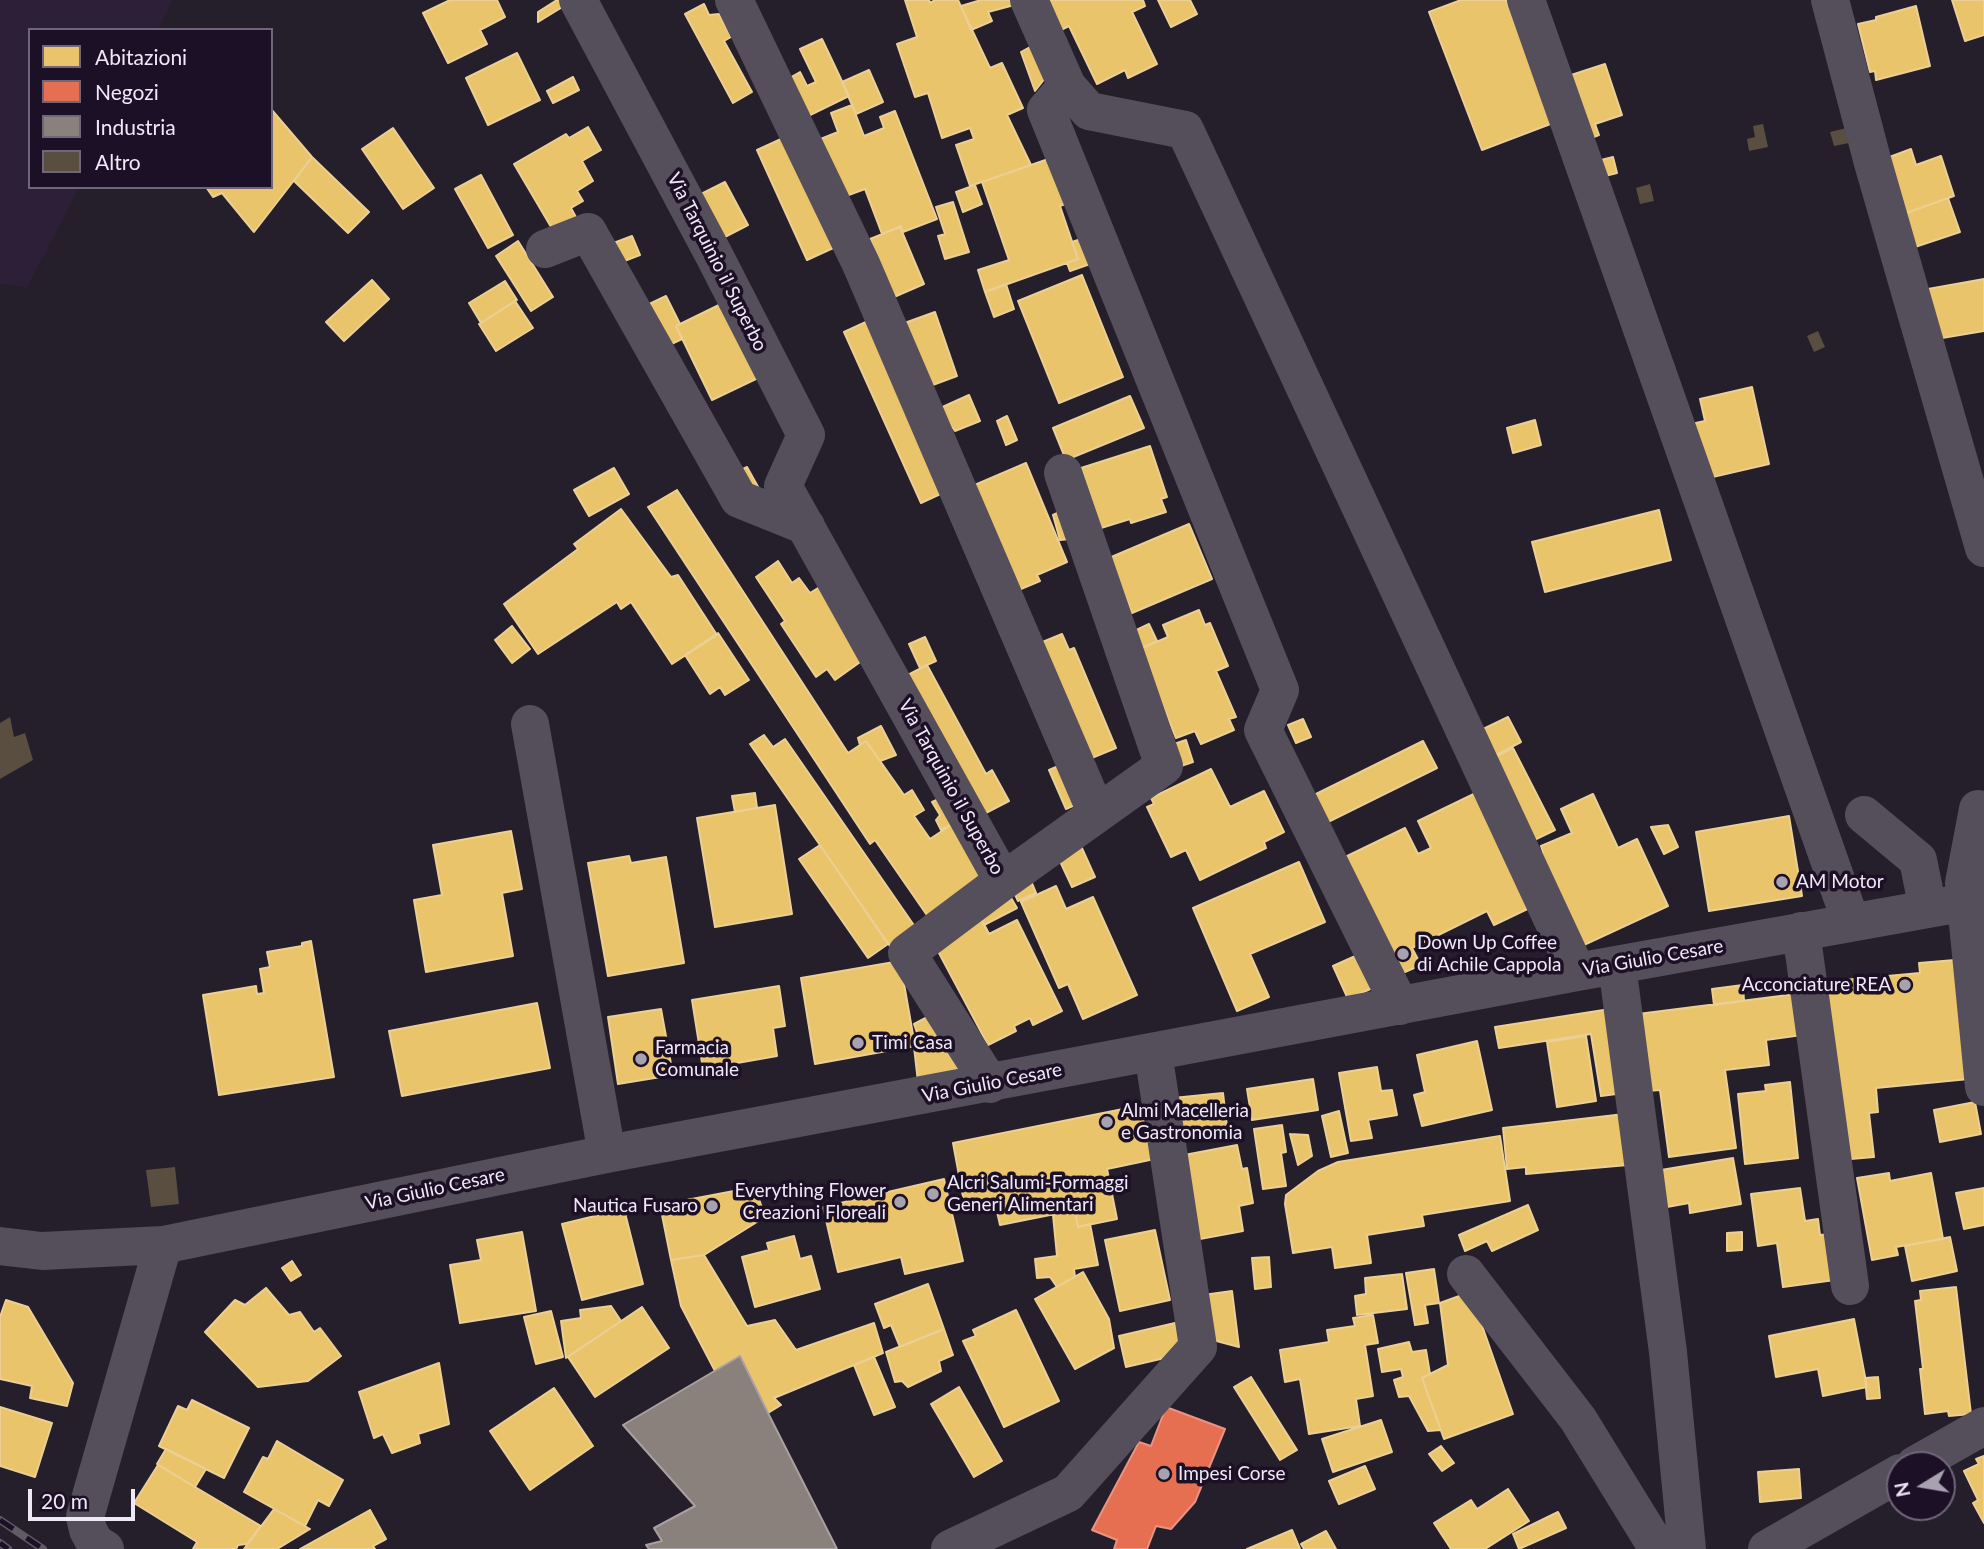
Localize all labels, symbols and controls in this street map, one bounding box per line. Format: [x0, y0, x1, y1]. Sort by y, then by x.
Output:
legend [28, 28, 273, 189]
text: Abitazioni [95, 44, 187, 69]
text: Negozi [95, 79, 159, 104]
text: Industria [95, 114, 176, 139]
text: Altro [95, 149, 141, 174]
street label: Via Tarquinio il Superbo [662, 169, 772, 355]
street label: Via Tarquinio il Superbo [893, 695, 1009, 879]
place label: AM Motor [1796, 871, 1884, 893]
marker: AM Motor [1774, 874, 1790, 890]
place label: Down Up Coffee di Achile Cappola [1417, 932, 1561, 976]
street label: Via Giulio Cesare [1581, 934, 1725, 982]
marker: Down Up Coffee di Achile Cappola [1395, 946, 1411, 962]
place label: Acconciature REA [1742, 974, 1891, 996]
marker: Acconciature REA [1897, 977, 1913, 993]
place label: Timi Casa [872, 1032, 953, 1054]
marker: Timi Casa [850, 1035, 866, 1051]
place label: Farmacia Comunale [655, 1037, 739, 1081]
marker: Farmacia Comunale [633, 1051, 649, 1067]
street label: Via Giulio Cesare [920, 1058, 1064, 1108]
place label: Almi Macelleria e Gastronomia [1121, 1100, 1249, 1144]
marker: Almi Macelleria e Gastronomia [1099, 1114, 1115, 1130]
street label: Via Giulio Cesare [363, 1163, 507, 1215]
place label: Alcri Salumi-Formaggi Generi Alimentari [947, 1172, 1129, 1216]
place label: Everything Flower Creazioni Floreali [734, 1180, 886, 1224]
marker: Alcri Salumi-Formaggi Generi Alimentari [925, 1186, 941, 1202]
marker: Everything Flower Creazioni Floreali [892, 1194, 908, 1210]
place label: Nautica Fusaro [573, 1195, 698, 1217]
marker: Nautica Fusaro [704, 1198, 720, 1214]
north arrow [1886, 1451, 1956, 1521]
place label: Impesi Corse [1178, 1463, 1286, 1485]
marker: Impesi Corse [1156, 1466, 1172, 1482]
scale bar [32, 1476, 138, 1520]
text: N [1889, 1480, 1915, 1499]
text: 20 m [41, 1488, 88, 1513]

